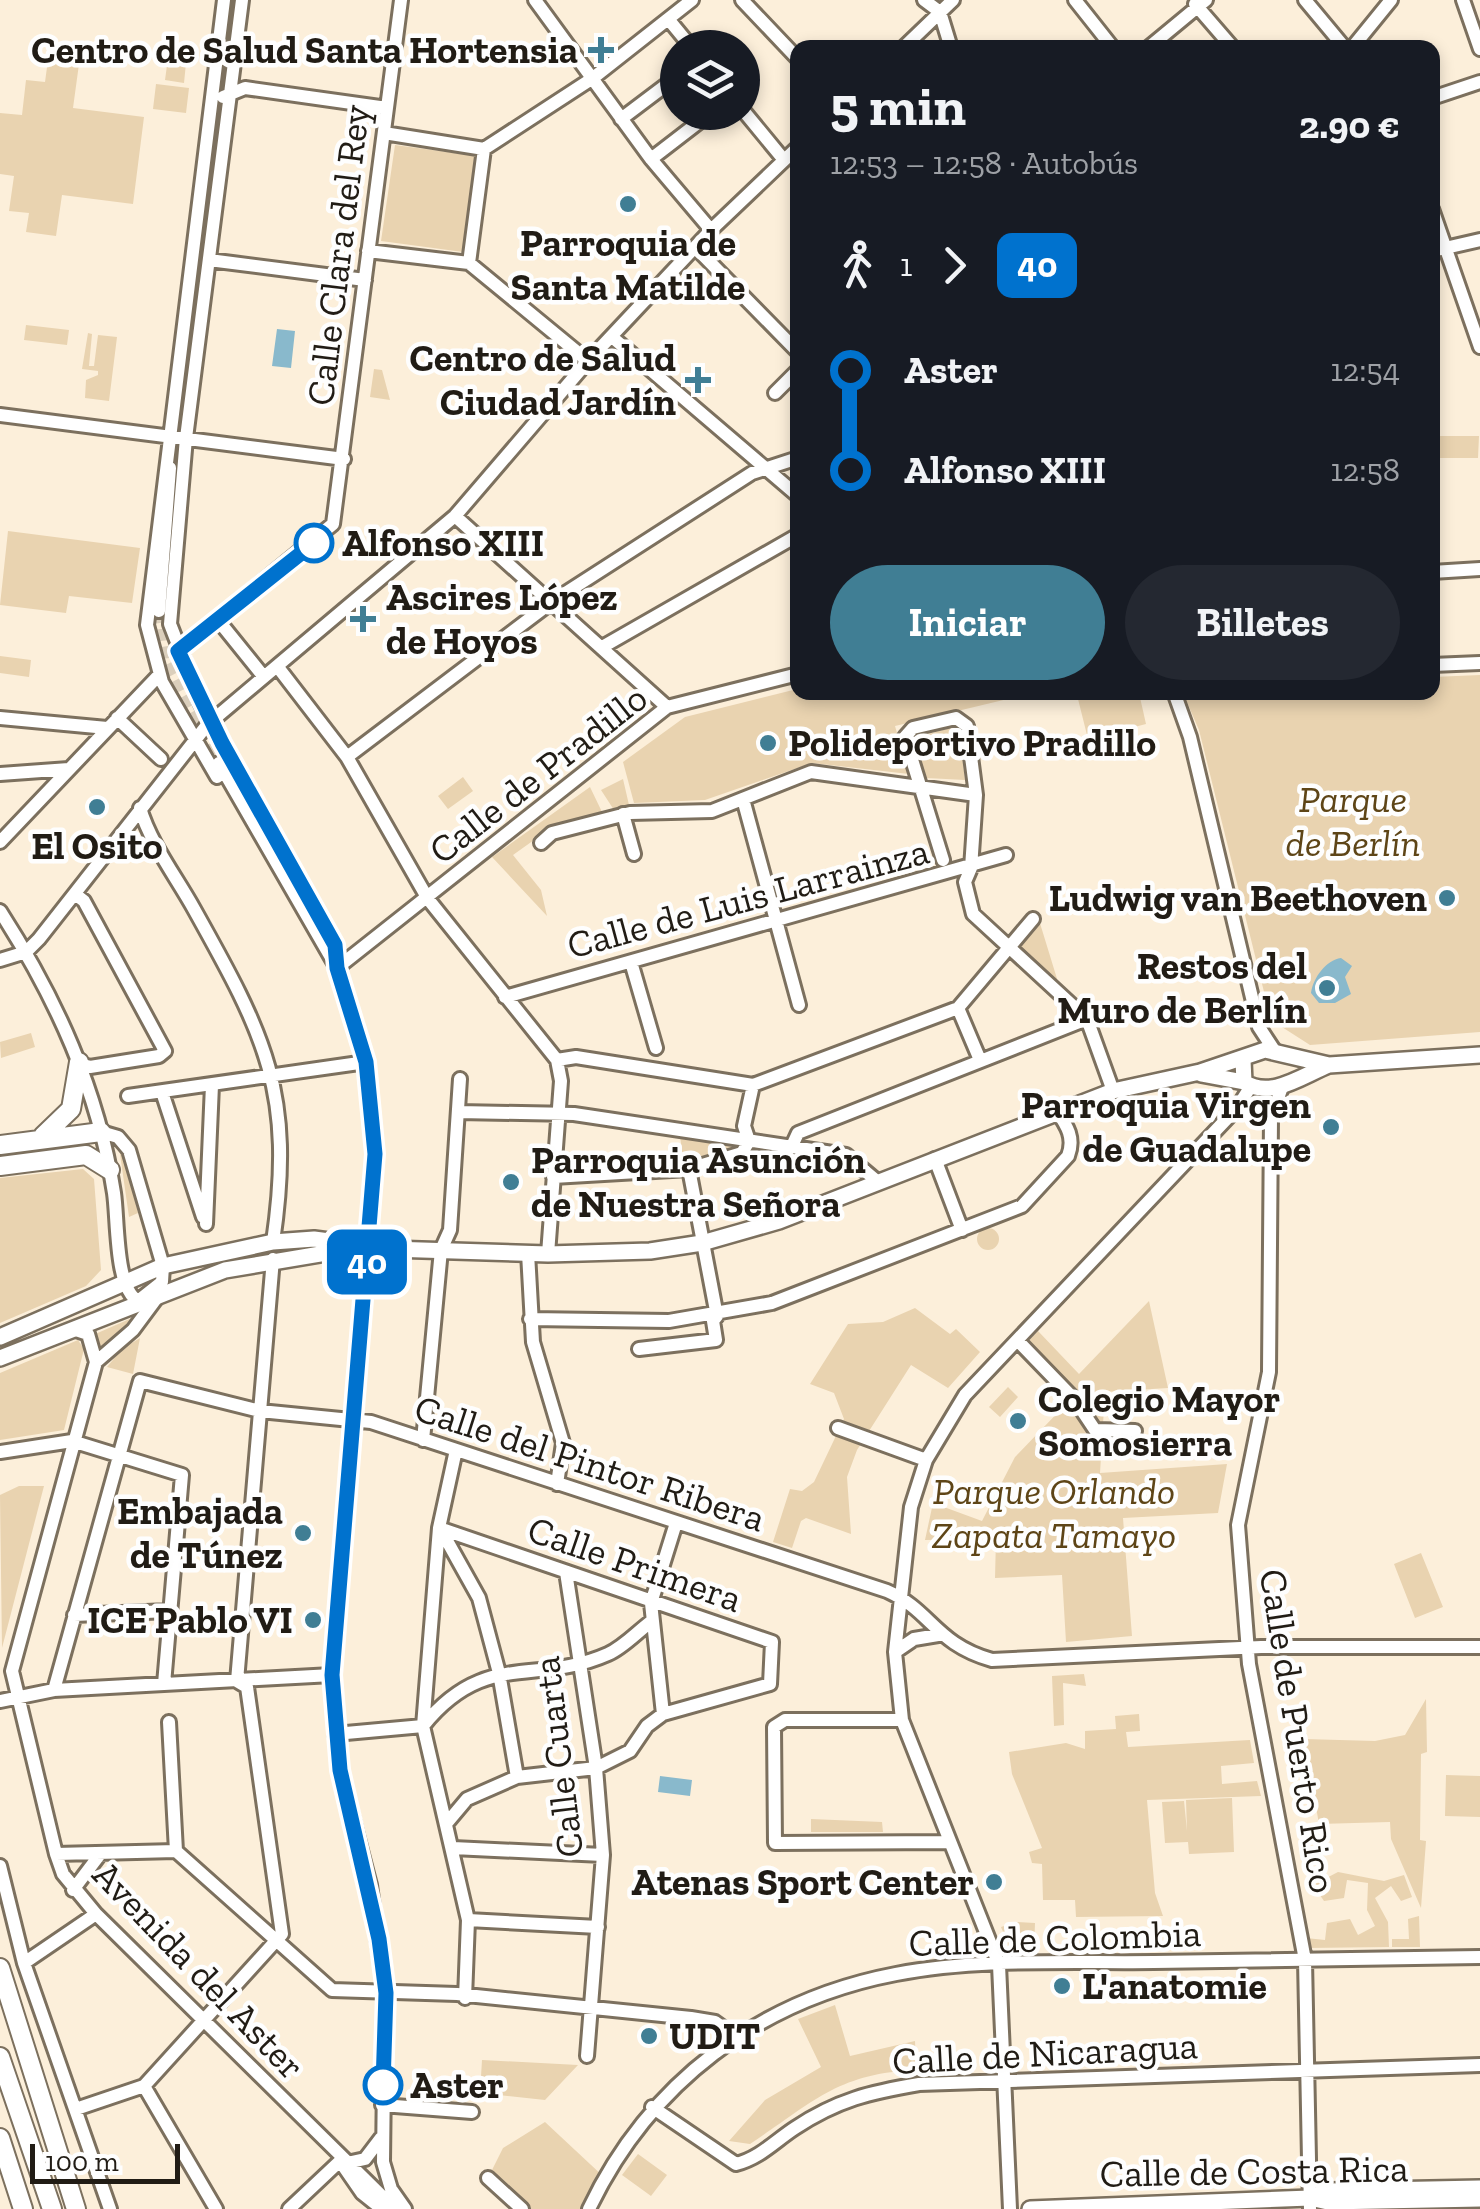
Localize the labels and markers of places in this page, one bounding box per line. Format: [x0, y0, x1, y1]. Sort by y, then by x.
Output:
place label: Centro de Salud Santa Hortensia [31, 27, 578, 73]
marker: Centro de Salud Santa Hortensia [588, 37, 614, 63]
marker: Parroquia de Santa Matilde [617, 193, 639, 215]
place label: Parroquia de Santa Matilde [511, 220, 745, 310]
place label: Centro de Salud Ciudad Jardín [410, 335, 676, 425]
marker: Centro de Salud Ciudad Jardín [685, 367, 711, 393]
place label: Alfonso XIII [342, 520, 544, 566]
marker: Alfonso XIII [295, 524, 333, 562]
place label: Ascires López de Hoyos [386, 574, 618, 664]
marker: Ascires López de Hoyos [350, 606, 376, 632]
place label: Polideportivo Pradillo [788, 720, 1156, 766]
marker: Polideportivo Pradillo [757, 732, 779, 754]
marker: El Osito [86, 796, 108, 818]
place label: El Osito [31, 823, 163, 869]
place label: Ludwig van Beethoven [1049, 875, 1427, 921]
marker: Ludwig van Beethoven [1436, 887, 1458, 909]
place label: Restos del Muro de Berlín [1057, 943, 1307, 1033]
marker: Restos del Muro de Berlín [1316, 977, 1338, 999]
place label: Parroquia Virgen de Guadalupe [1021, 1082, 1311, 1172]
marker: Parroquia Virgen de Guadalupe [1320, 1116, 1342, 1138]
place label: Parroquia Asunción de Nuestra Señora [531, 1137, 866, 1227]
marker: Parroquia Asunción de Nuestra Señora [500, 1171, 522, 1193]
place label: Colegio Mayor Somosierra [1038, 1376, 1280, 1466]
marker: Colegio Mayor Somosierra [1007, 1410, 1029, 1432]
place label: Embajada de Túnez [117, 1488, 283, 1578]
marker: Embajada de Túnez [292, 1522, 314, 1544]
place label: ICE Pablo VI [87, 1597, 293, 1643]
marker: ICE Pablo VI [302, 1609, 324, 1631]
place label: Atenas Sport Center [631, 1859, 974, 1905]
marker: Atenas Sport Center [983, 1871, 1005, 1893]
place label: L'anatomie [1082, 1963, 1267, 2009]
marker: L'anatomie [1051, 1975, 1073, 1997]
place label: UDIT [669, 2013, 761, 2059]
marker: UDIT [638, 2025, 660, 2047]
place label: Aster [410, 2062, 504, 2108]
marker: Aster [364, 2066, 402, 2104]

